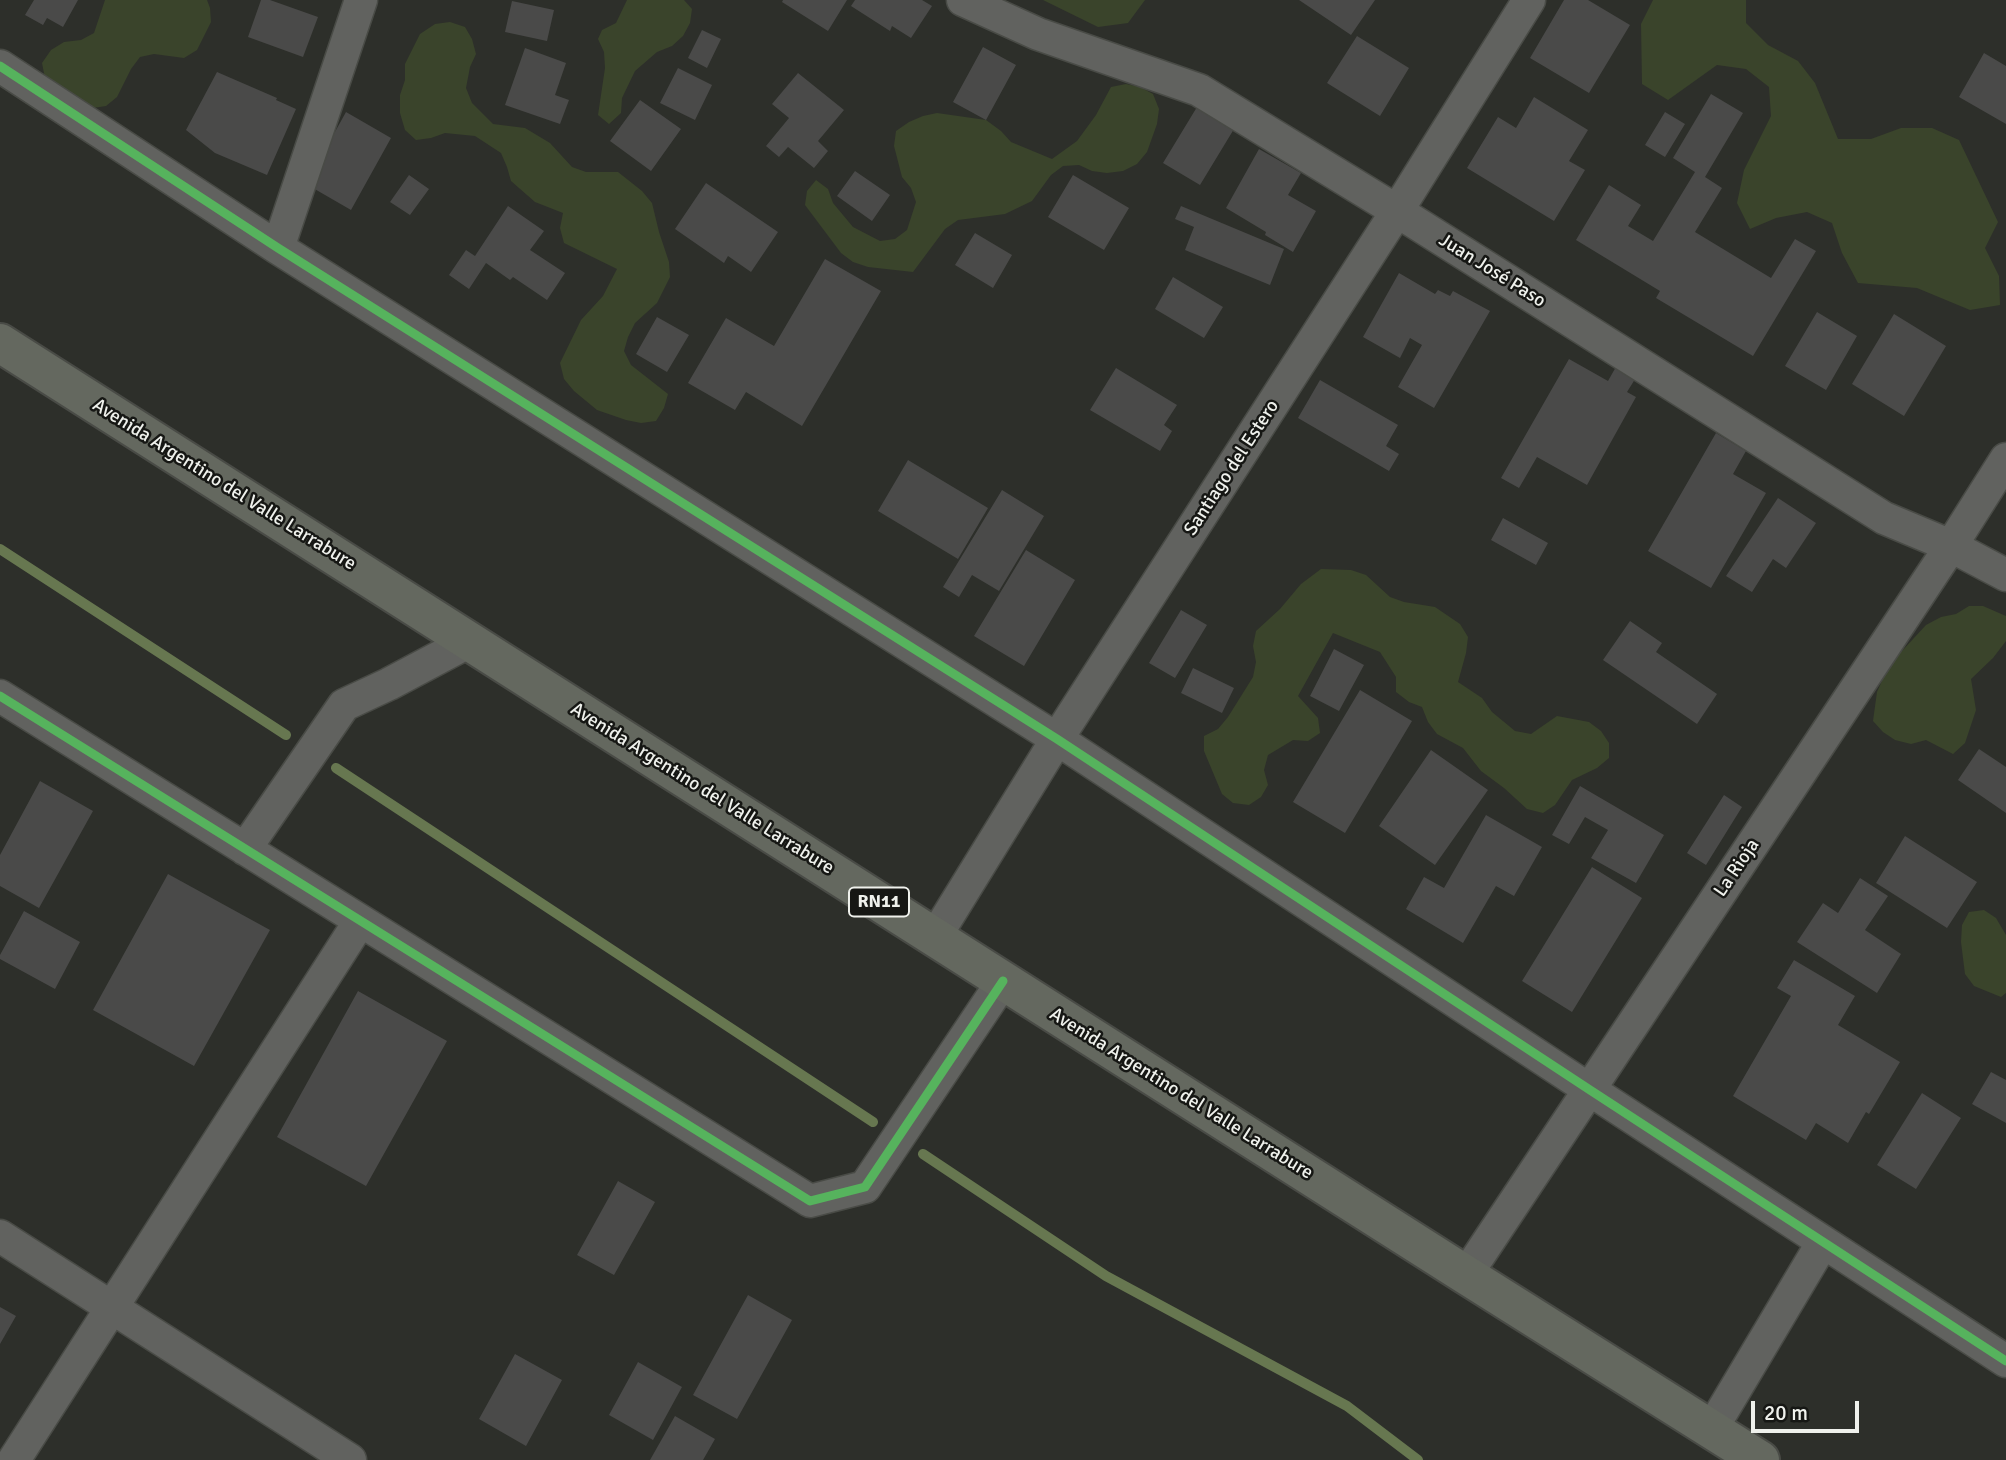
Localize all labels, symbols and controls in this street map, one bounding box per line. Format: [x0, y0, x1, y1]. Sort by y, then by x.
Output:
street label: Juan José Paso [1434, 229, 1550, 313]
street label: Avenida Argentino del Valle Larrabure [88, 394, 360, 576]
street label: Santiago del Estero [1180, 396, 1284, 540]
street label: Avenida Argentino del Valle Larrabure [566, 698, 838, 880]
street label: La Rioja [1709, 835, 1765, 901]
road number: RN11 [849, 888, 909, 917]
street label: Avenida Argentino del Valle Larrabure [1045, 1003, 1317, 1185]
scale bar [1754, 1386, 1862, 1430]
text: 20 m [1764, 1400, 1808, 1426]

